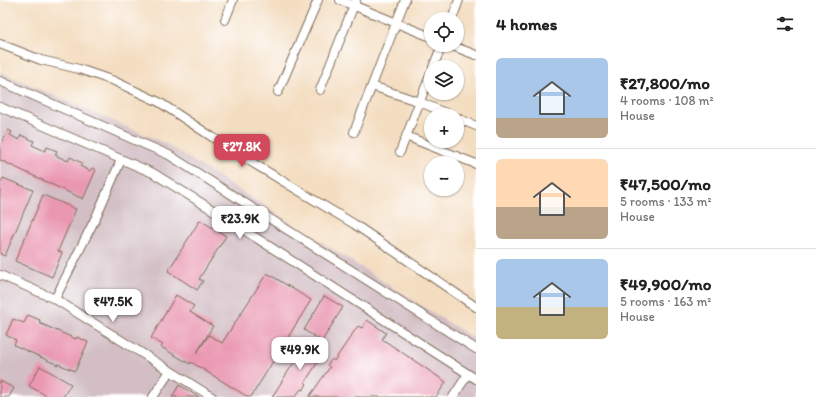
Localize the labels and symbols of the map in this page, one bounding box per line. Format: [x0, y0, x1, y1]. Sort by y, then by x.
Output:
pin: ₹27.8K [209, 134, 275, 168]
pin: ₹23.9K [207, 206, 273, 240]
pin: ₹47.5K [80, 289, 146, 323]
pin: ₹49.9K [267, 337, 333, 371]

